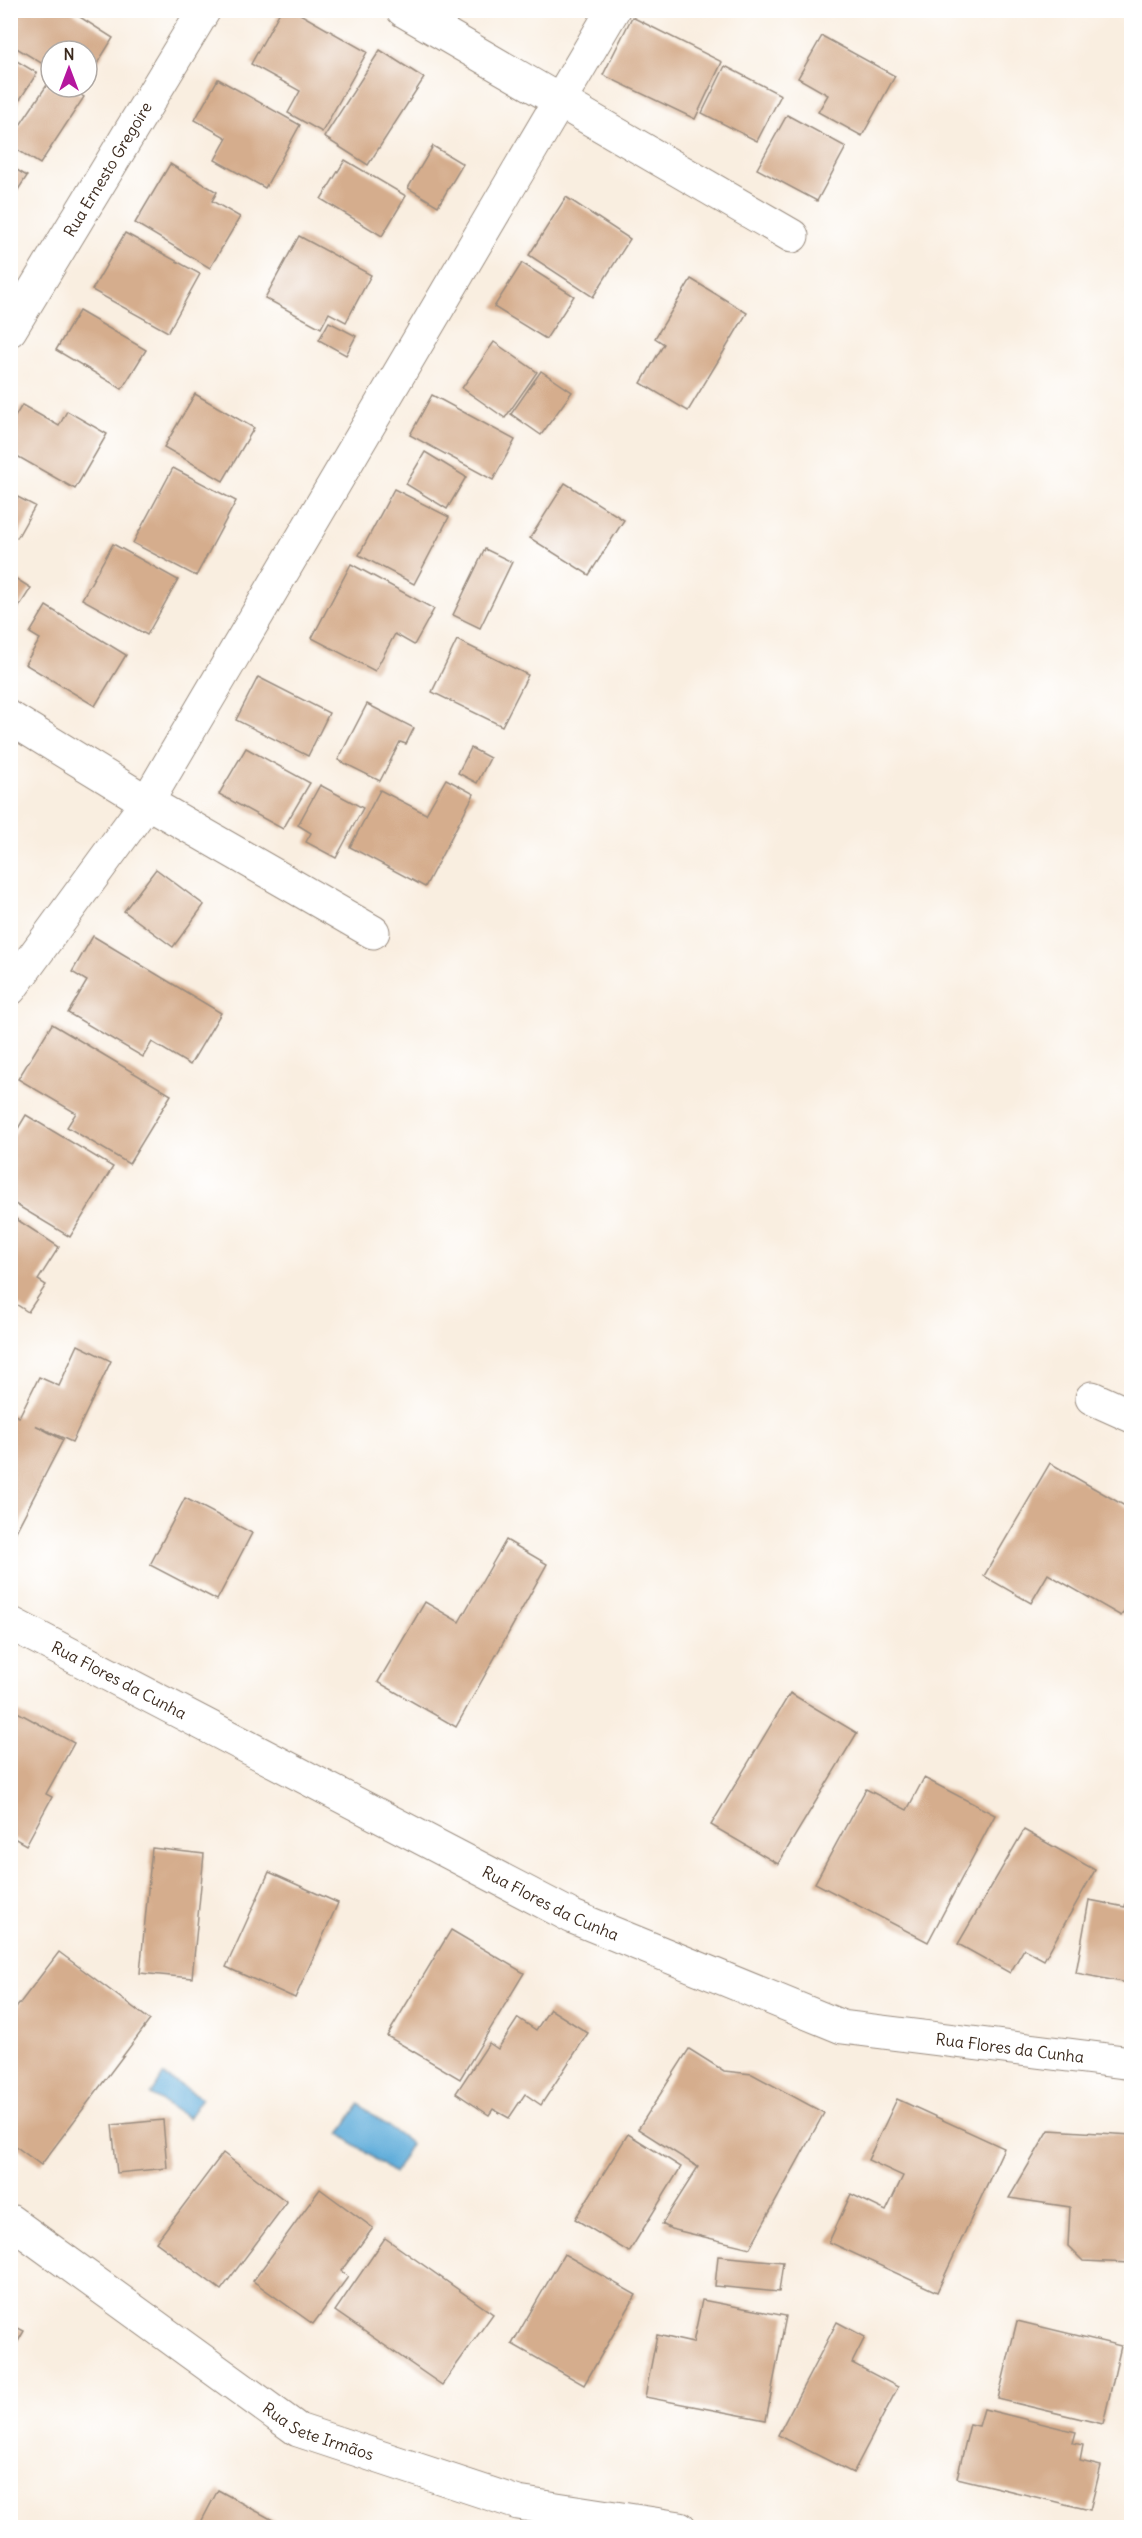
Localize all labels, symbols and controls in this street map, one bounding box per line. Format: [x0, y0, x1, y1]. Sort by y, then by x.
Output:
north arrow [39, 39, 99, 99]
text: N [63, 44, 75, 64]
street label: Rua Ernesto Gregoire [59, 98, 156, 240]
street label: Rua Flores da Cunha [48, 1636, 190, 1723]
street label: Rua Flores da Cunha [479, 1861, 622, 1945]
street label: Rua Flores da Cunha [935, 2029, 1085, 2067]
street label: Rua Sete Irmãos [259, 2398, 376, 2464]

